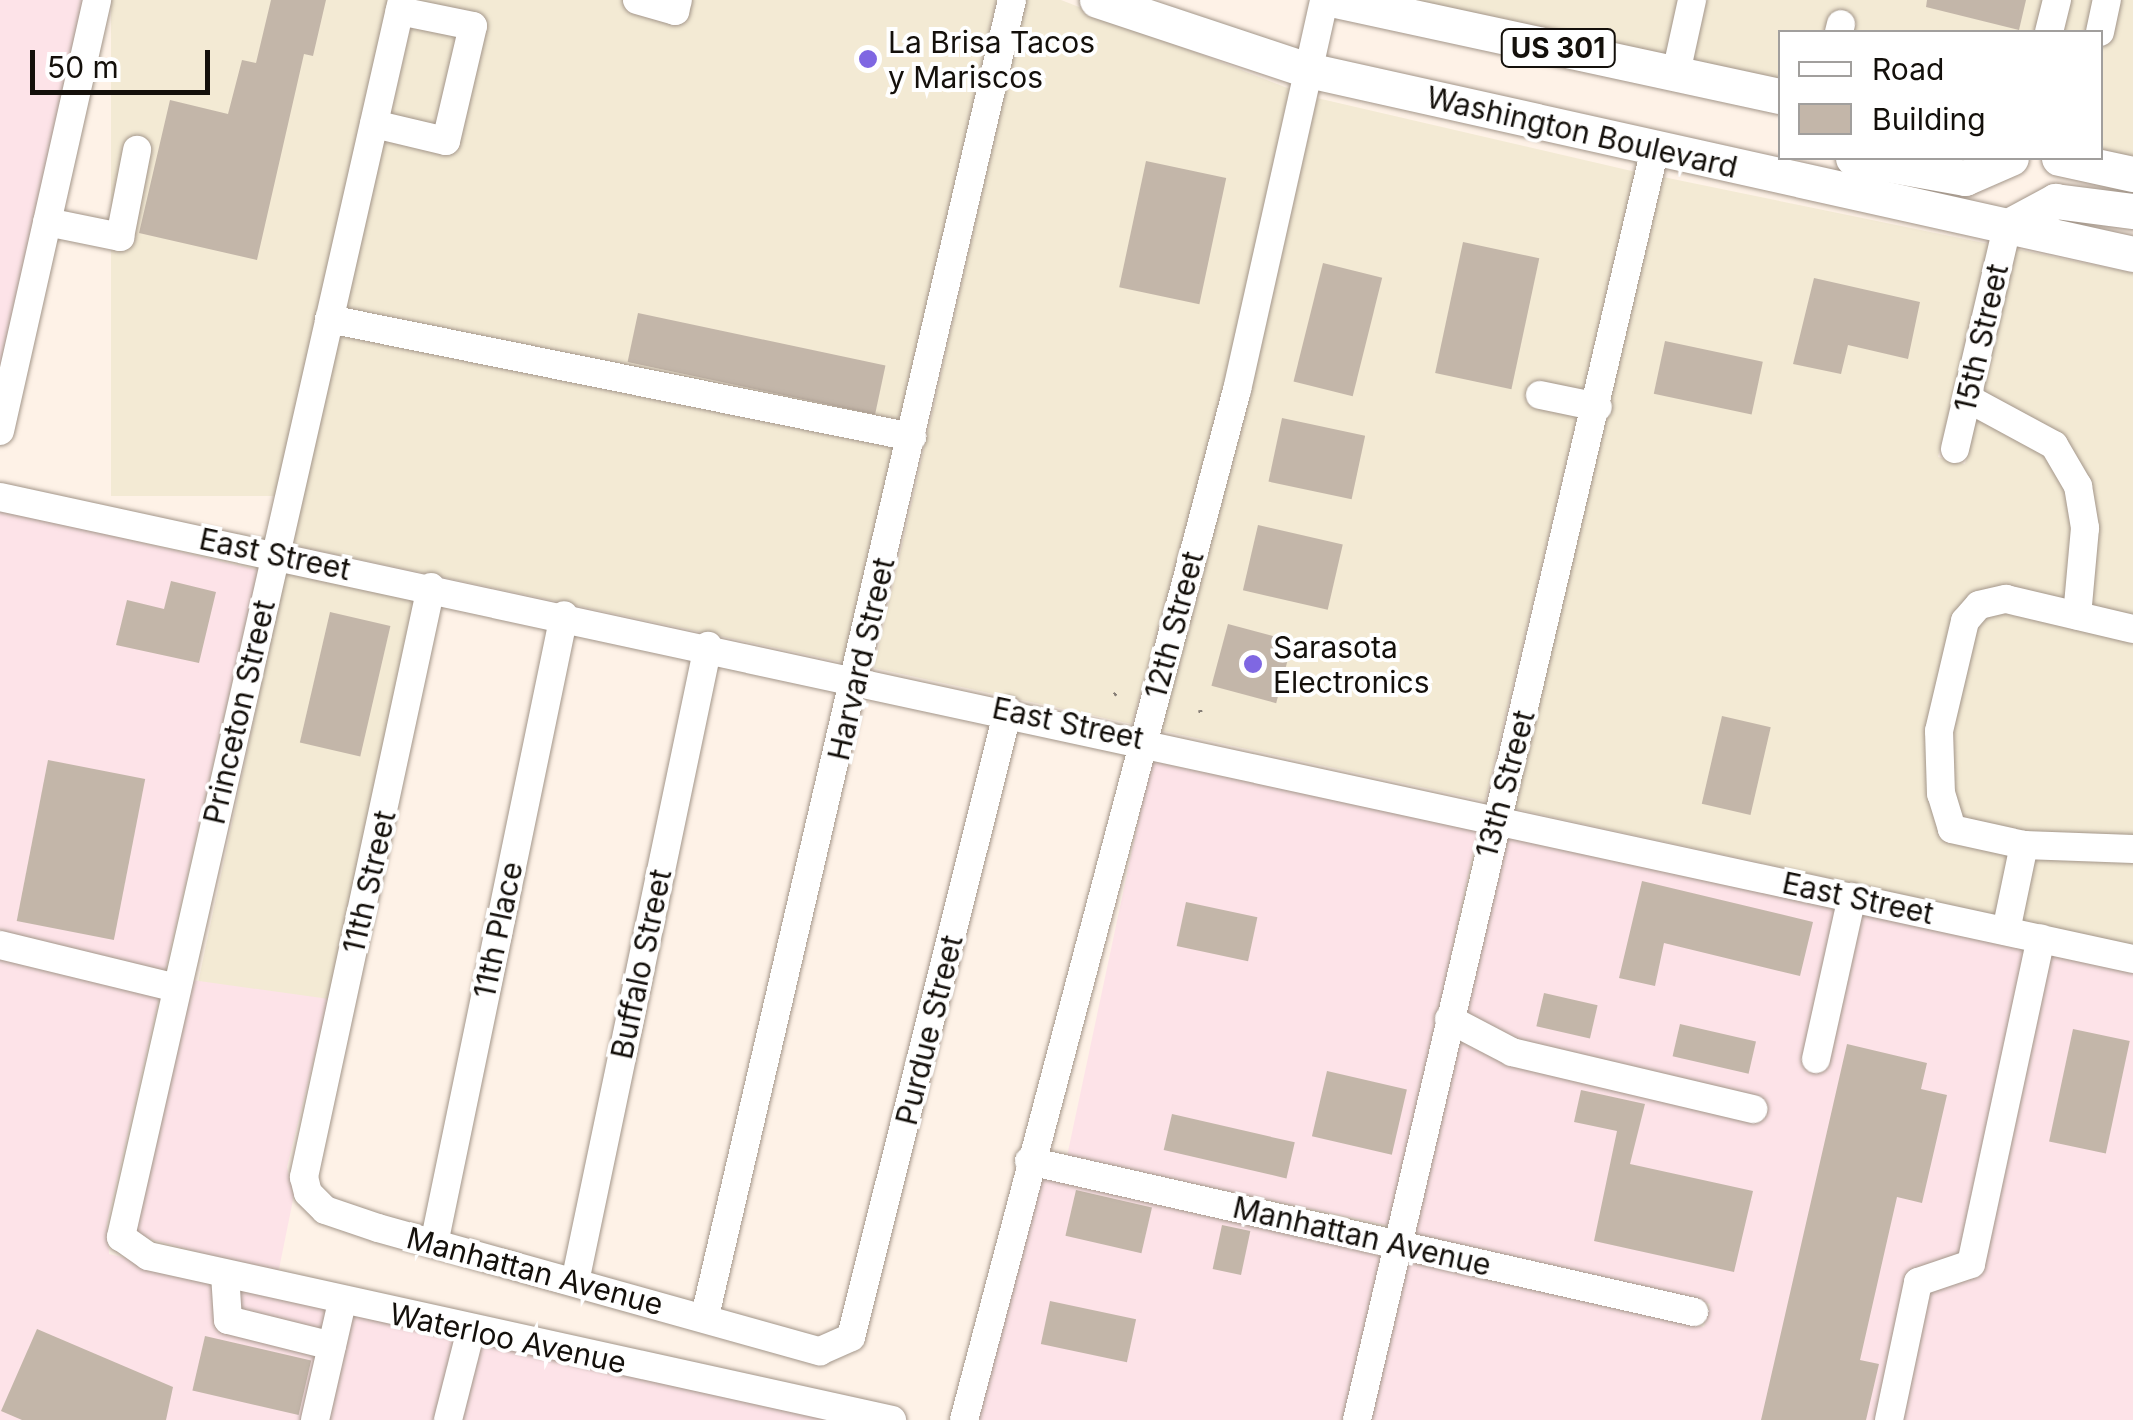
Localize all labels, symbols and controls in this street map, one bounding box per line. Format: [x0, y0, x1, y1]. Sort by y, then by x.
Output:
place label: La Brisa Tacos y Mariscos [888, 24, 1095, 94]
road number: US 301 [1500, 25, 1616, 71]
scale bar [35, 30, 215, 92]
legend [1778, 30, 2103, 160]
marker: La Brisa Tacos y Mariscos [857, 48, 879, 70]
text: 50 m [47, 49, 119, 85]
text: Road [1872, 51, 1944, 87]
street label: Washington Boulevard [1423, 79, 1741, 185]
text: Building [1872, 101, 1986, 137]
street label: 15th Street [1946, 260, 2016, 416]
street label: East Street [196, 520, 354, 588]
street label: 12th Street [1137, 547, 1211, 703]
street label: Harvard Street [820, 554, 902, 764]
street label: Princeton Street [196, 596, 282, 828]
place label: Sarasota Electronics [1273, 629, 1429, 700]
marker: Sarasota Electronics [1242, 653, 1264, 675]
street label: East Street [989, 689, 1147, 757]
street label: 13th Street [1468, 706, 1542, 862]
street label: 11th Street [335, 807, 403, 957]
street label: 11th Place [466, 858, 530, 1002]
street label: East Street [1779, 864, 1937, 932]
street label: Buffalo Street [603, 866, 679, 1062]
street label: Purdue Street [888, 931, 970, 1129]
street label: Manhattan Avenue [1229, 1189, 1495, 1283]
street label: Manhattan Avenue [403, 1219, 667, 1323]
street label: Waterloo Avenue [387, 1295, 629, 1381]

